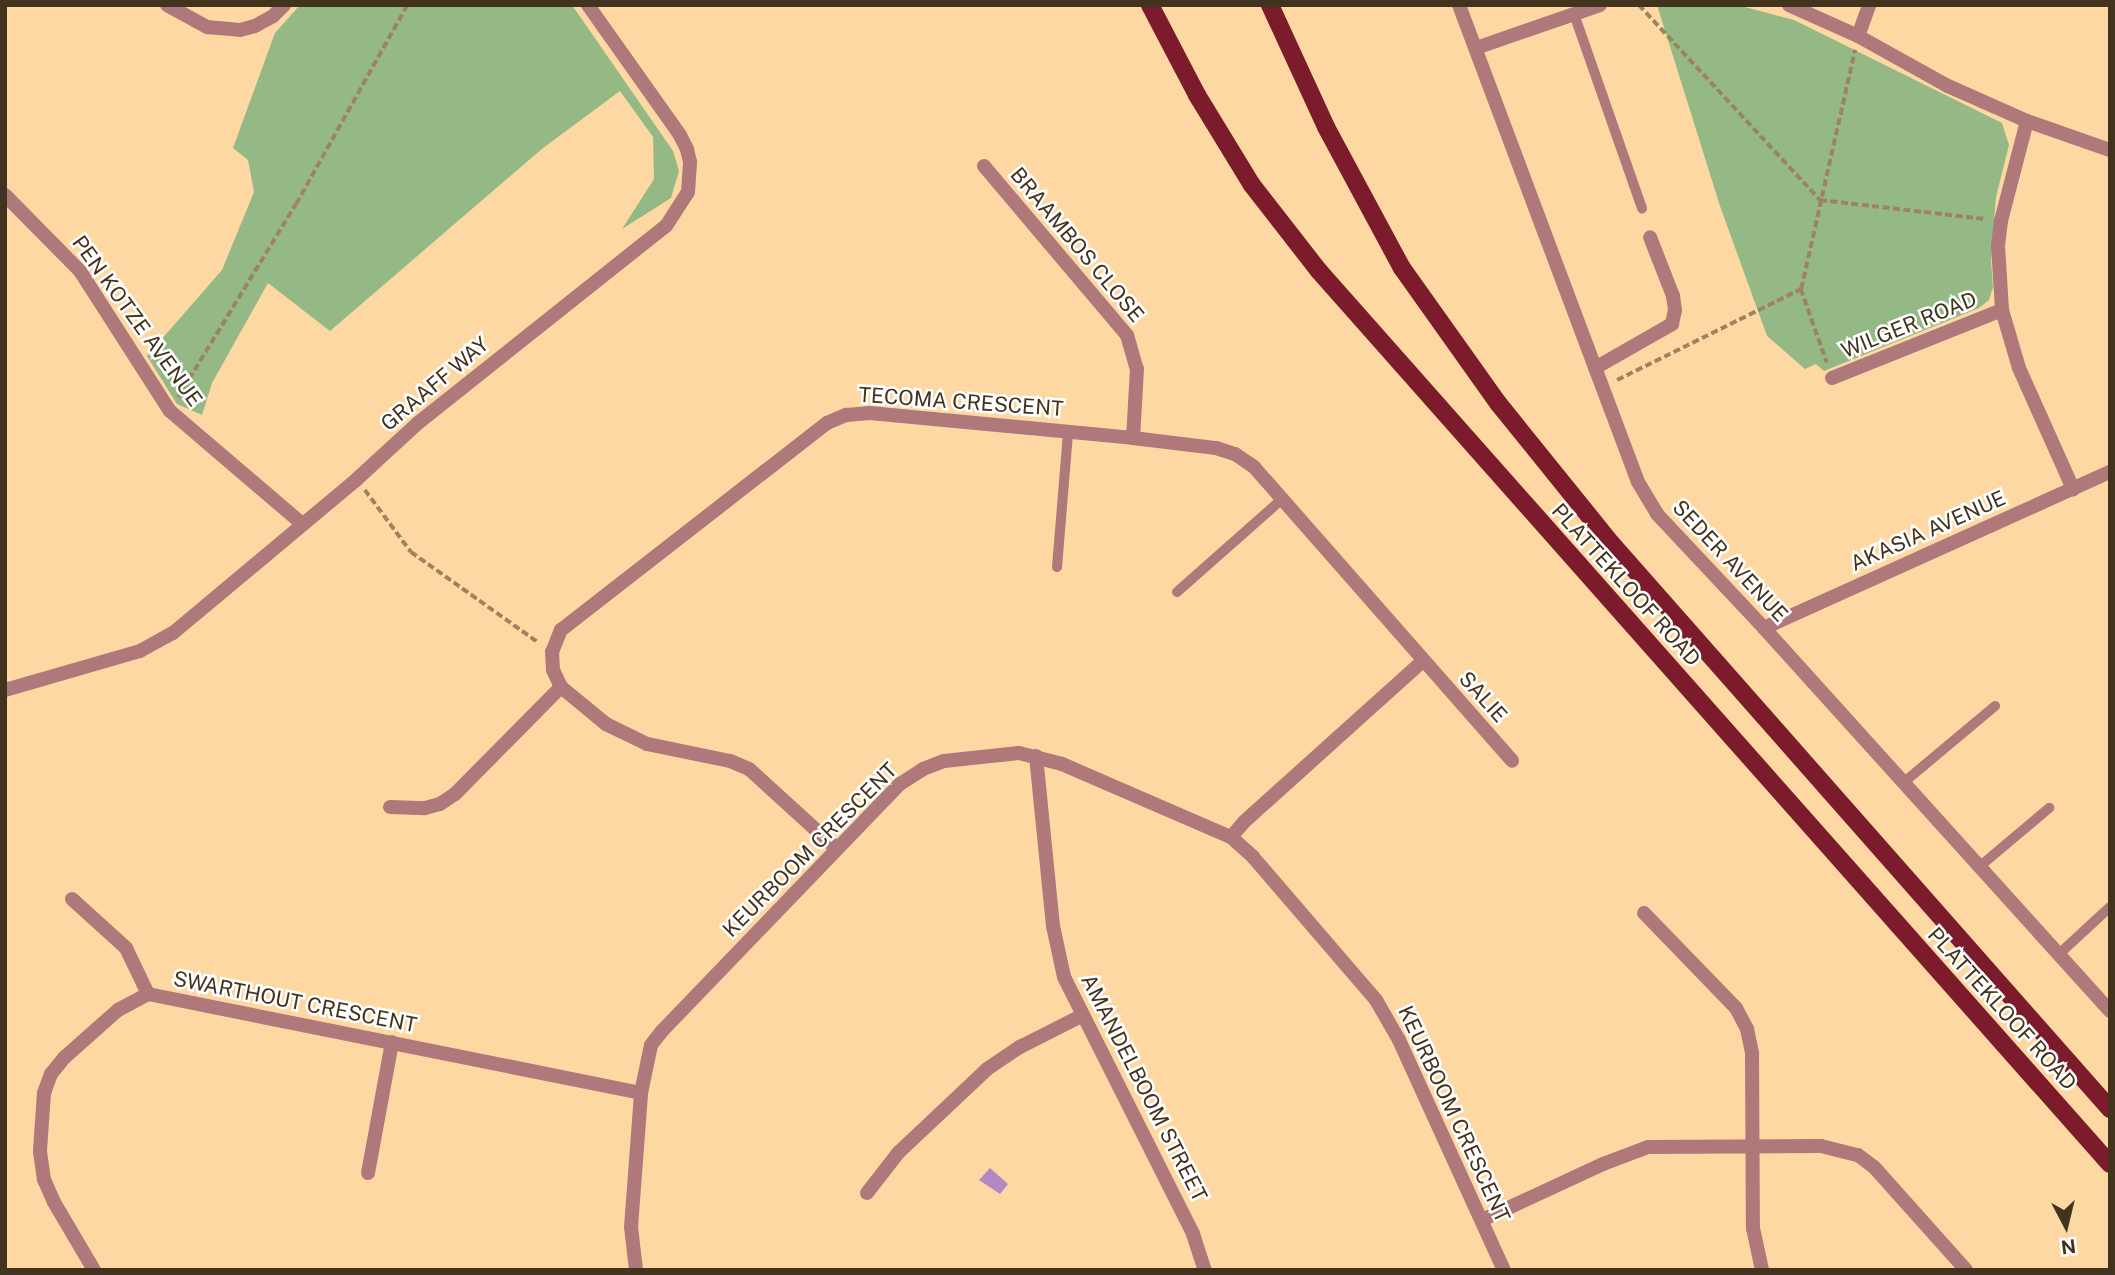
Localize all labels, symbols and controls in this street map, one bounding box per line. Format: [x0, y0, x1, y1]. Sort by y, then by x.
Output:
street label: BRAAMBOS CLOSE [1005, 163, 1149, 327]
street label: PEN KOTZE AVENUE [67, 231, 207, 411]
street label: WILGER ROAD [1838, 286, 1980, 364]
street label: GRAAFF WAY [376, 331, 494, 437]
street label: TECOMA CRESCENT [858, 382, 1064, 422]
street label: AKASIA AVENUE [1846, 485, 2010, 577]
street label: SEDER AVENUE [1667, 495, 1793, 627]
street label: PLATTEKLOOF ROAD [1546, 499, 1706, 671]
street label: SALIE [1454, 666, 1512, 728]
street label: KEURBOOM CRESCENT [718, 758, 902, 942]
street label: PLATTEKLOOF ROAD [1922, 923, 2082, 1095]
street label: SWARTHOUT CRESCENT [171, 966, 419, 1038]
street label: AMANDELBOOM STREET [1076, 970, 1212, 1206]
street label: KEURBOOM CRESCENT [1393, 1002, 1515, 1226]
north arrow [2031, 1191, 2101, 1261]
text: N [2060, 1235, 2077, 1259]

